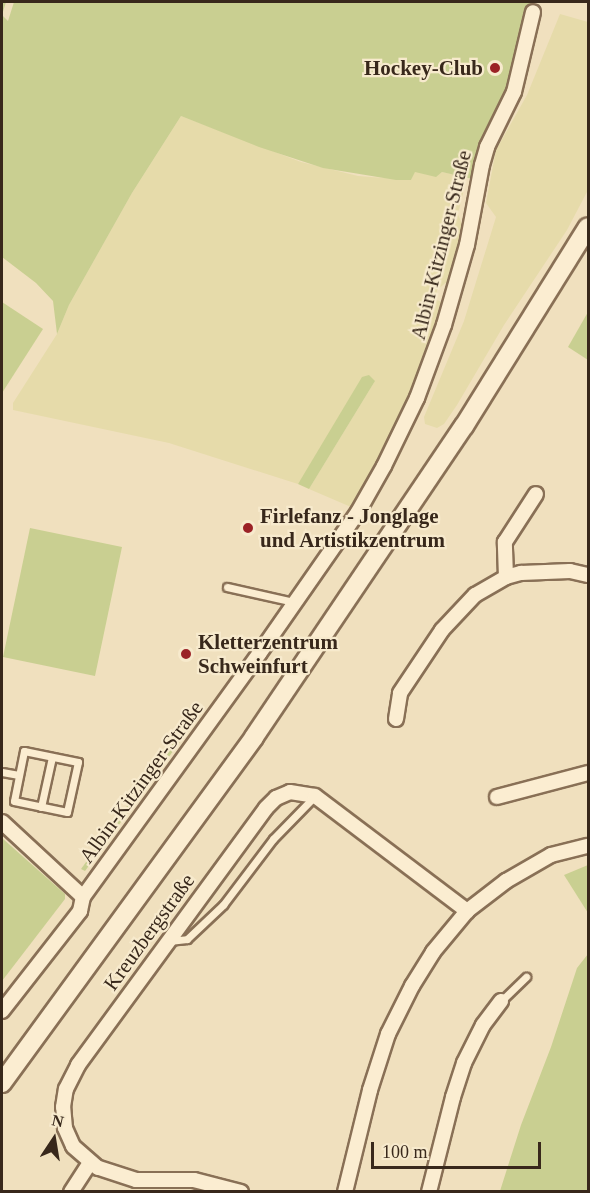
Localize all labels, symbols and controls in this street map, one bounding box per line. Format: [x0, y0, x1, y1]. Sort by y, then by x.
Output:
place label: Hockey-Club [364, 55, 483, 81]
marker: Hockey-Club [488, 61, 502, 75]
street label: Albin-Kitzinger-Straße [405, 148, 477, 342]
place label: Firlefanz - Jonglage und Artistikzentrum [260, 503, 446, 553]
marker: Firlefanz - Jonglage und Artistikzentrum [241, 521, 255, 535]
place label: Kletterzentrum Schweinfurt [198, 629, 338, 679]
marker: Kletterzentrum Schweinfurt [179, 647, 193, 661]
street label: Albin-Kitzinger-Straße [74, 696, 208, 868]
street label: Kreuzbergstraße [98, 869, 200, 995]
north arrow [24, 1109, 84, 1169]
text: N [50, 1111, 65, 1130]
scale bar [374, 1130, 544, 1168]
text: 100 m [382, 1142, 428, 1162]

